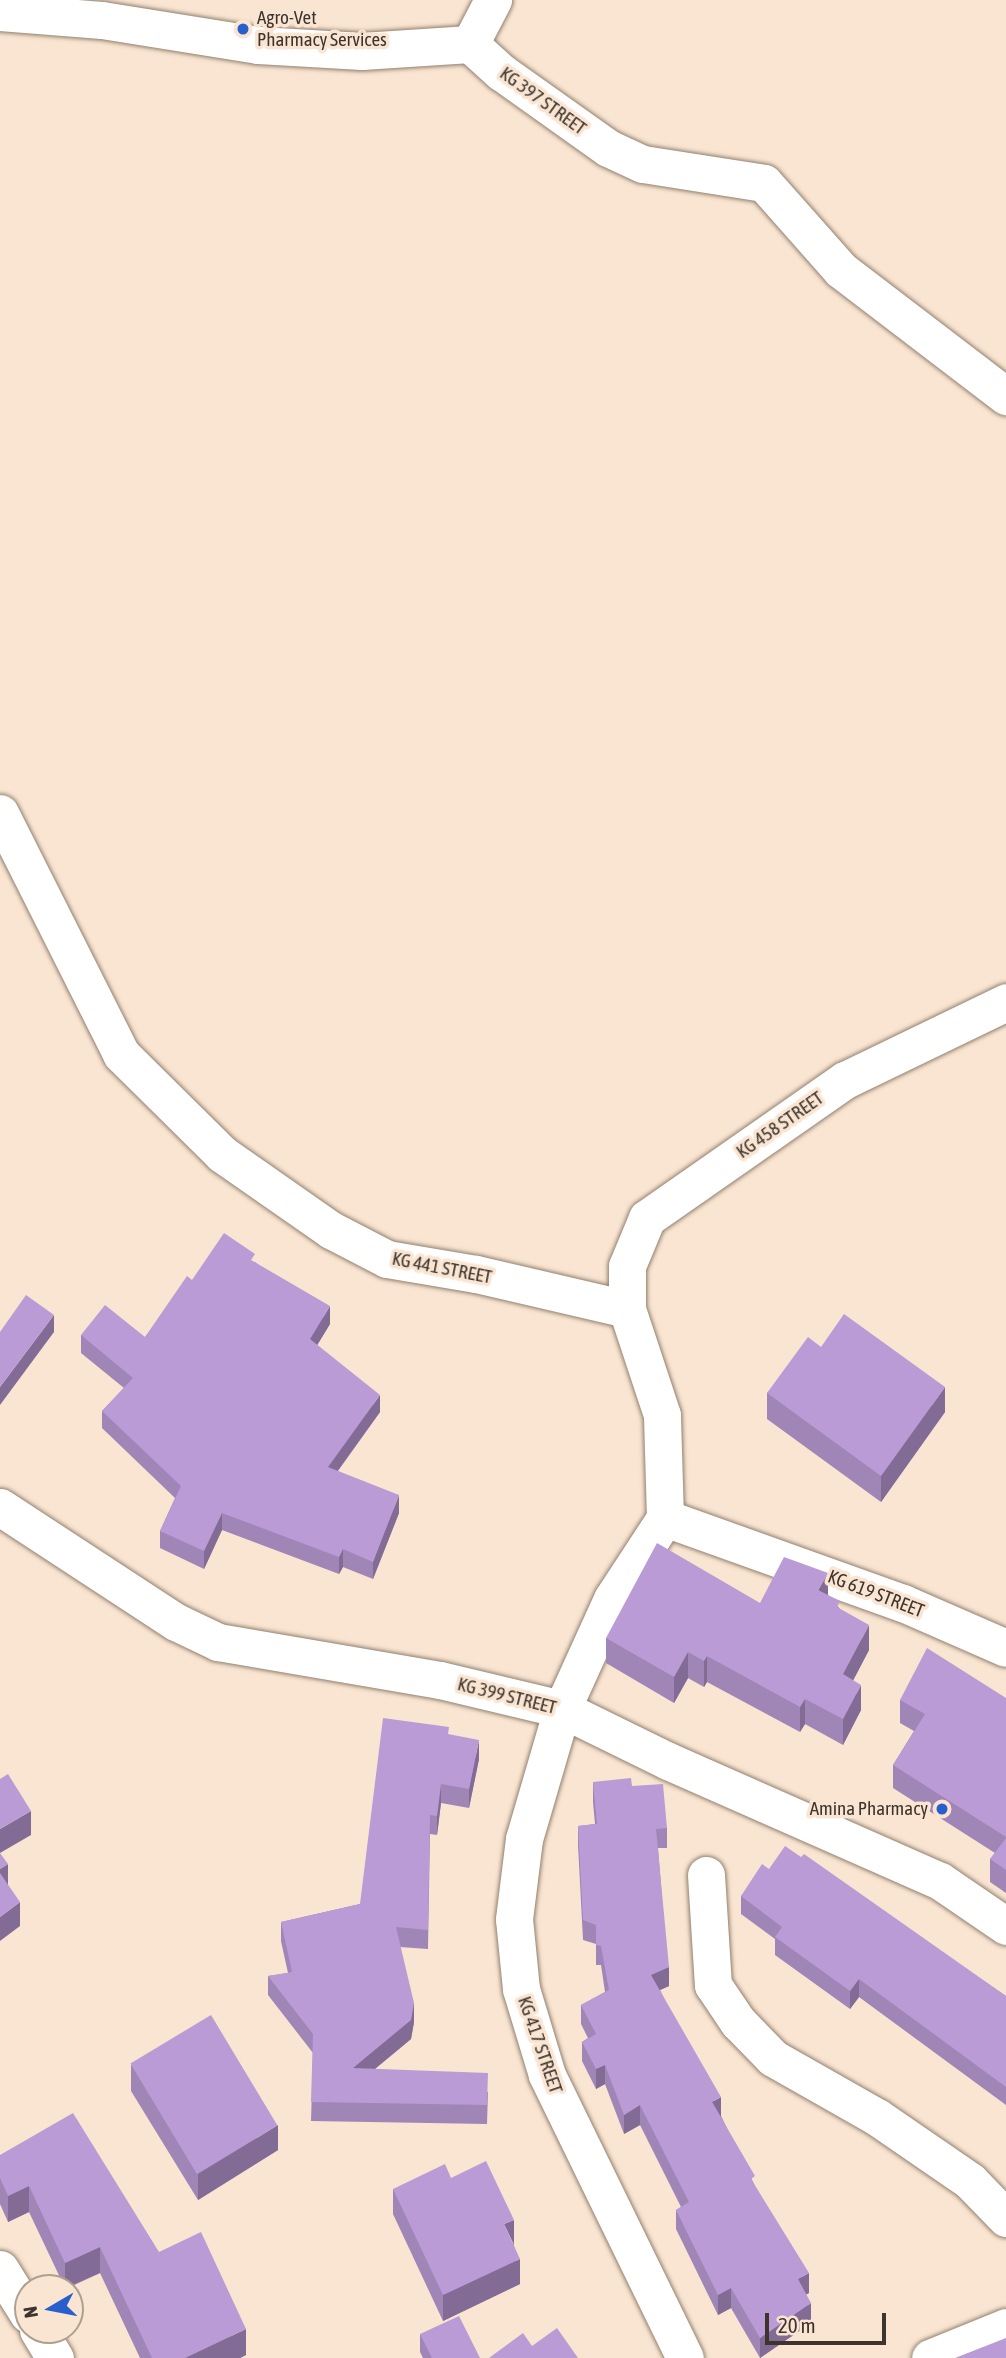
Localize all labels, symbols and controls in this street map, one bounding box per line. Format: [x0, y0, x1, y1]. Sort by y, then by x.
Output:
place label: Agro-Vet Pharmacy Services [257, 7, 387, 51]
marker: Agro-Vet Pharmacy Services [235, 21, 251, 37]
street label: KG 397 STREET [495, 62, 591, 140]
street label: KG 458 STREET [732, 1087, 828, 1163]
street label: KG 441 STREET [390, 1247, 494, 1289]
street label: KG 619 STREET [825, 1565, 927, 1623]
street label: KG 399 STREET [455, 1673, 559, 1719]
place label: Amina Pharmacy [810, 1798, 928, 1820]
marker: Amina Pharmacy [934, 1801, 950, 1817]
street label: KG 417 STREET [513, 1993, 567, 2097]
north arrow [14, 2274, 84, 2344]
scale bar [768, 2298, 889, 2342]
text: N [18, 2305, 42, 2320]
text: 20 m [778, 2313, 816, 2337]

